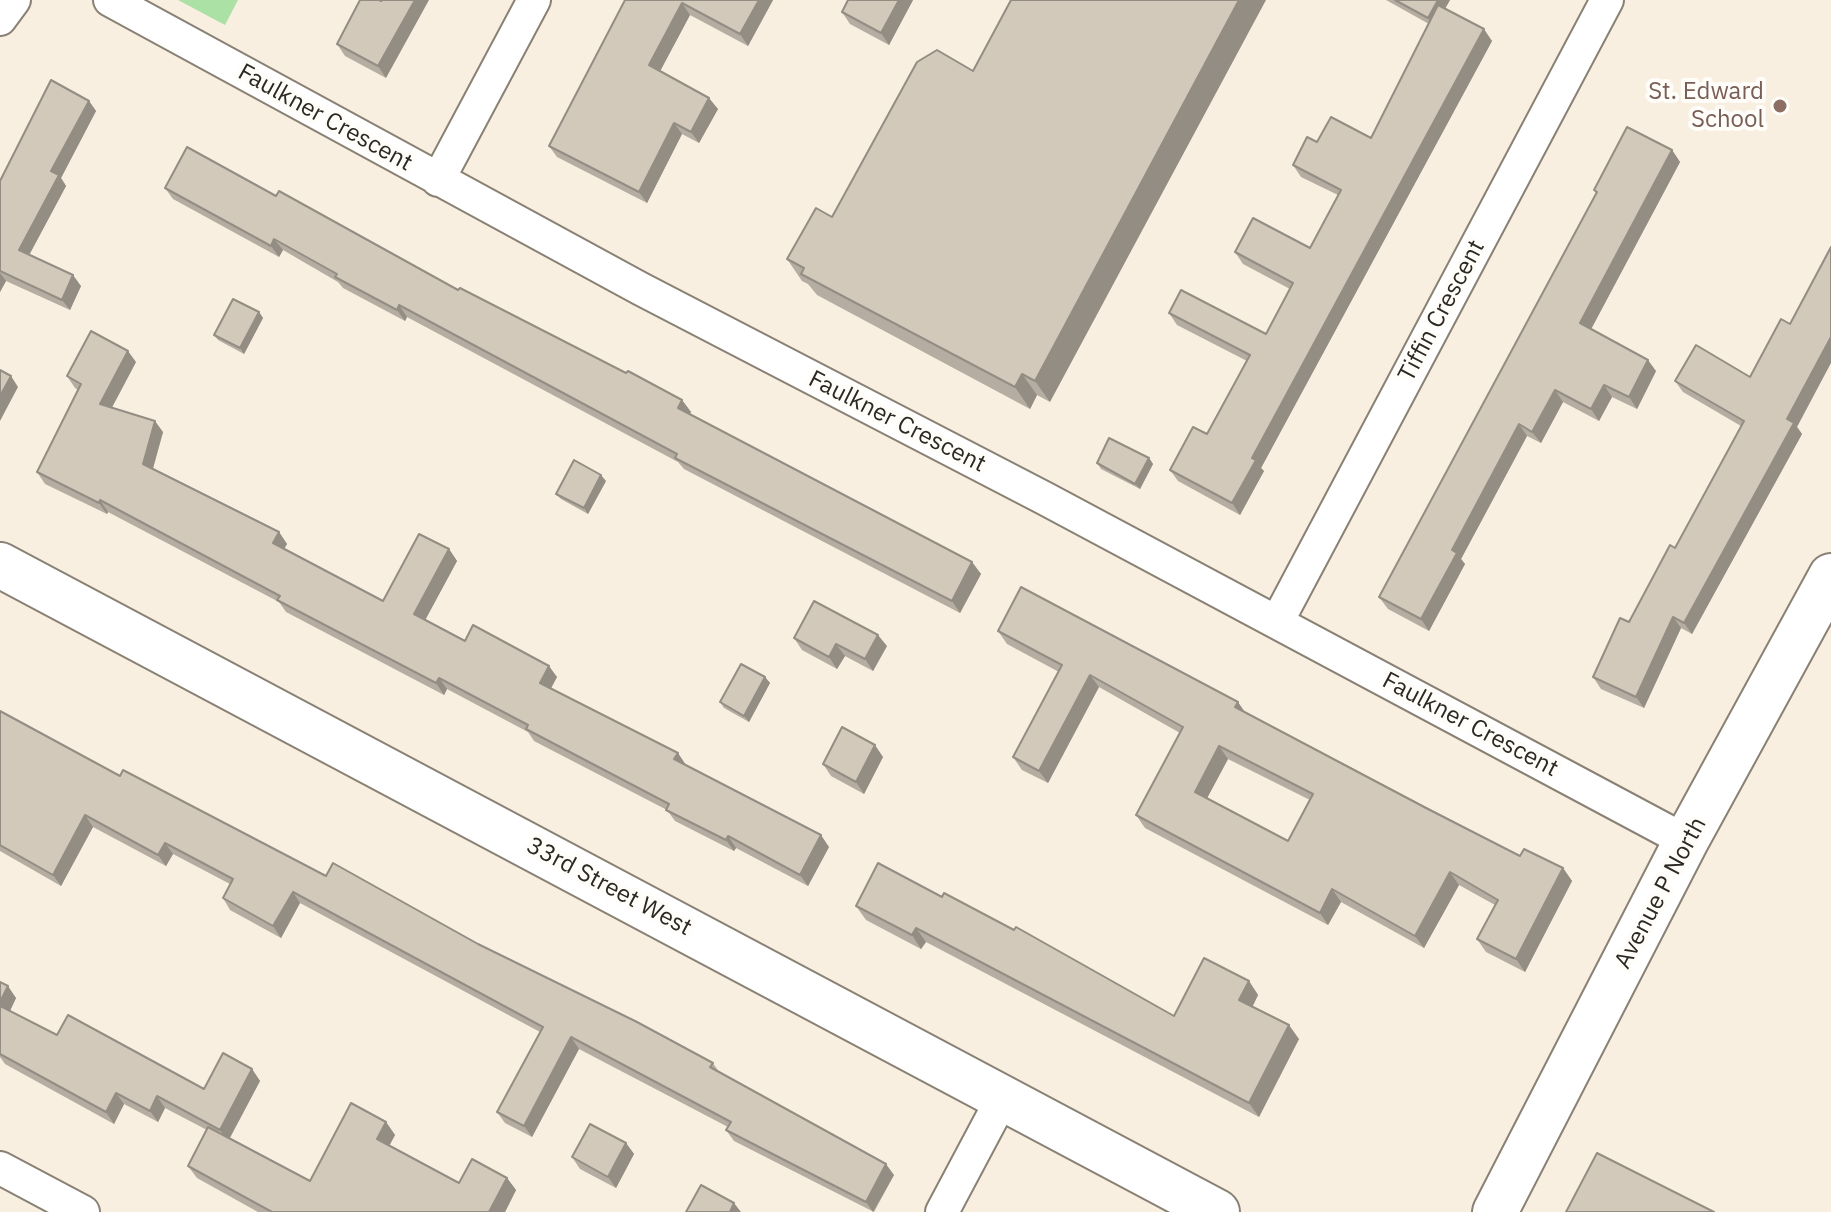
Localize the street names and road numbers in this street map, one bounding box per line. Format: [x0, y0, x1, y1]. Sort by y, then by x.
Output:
street label: Faulkner Crescent [233, 58, 417, 178]
street label: Tiffin Crescent [1393, 235, 1491, 387]
street label: Faulkner Crescent [804, 365, 990, 479]
street label: Faulkner Crescent [1377, 667, 1563, 783]
street label: Avenue P North [1609, 812, 1713, 974]
street label: 33rd Street West [522, 831, 696, 943]

